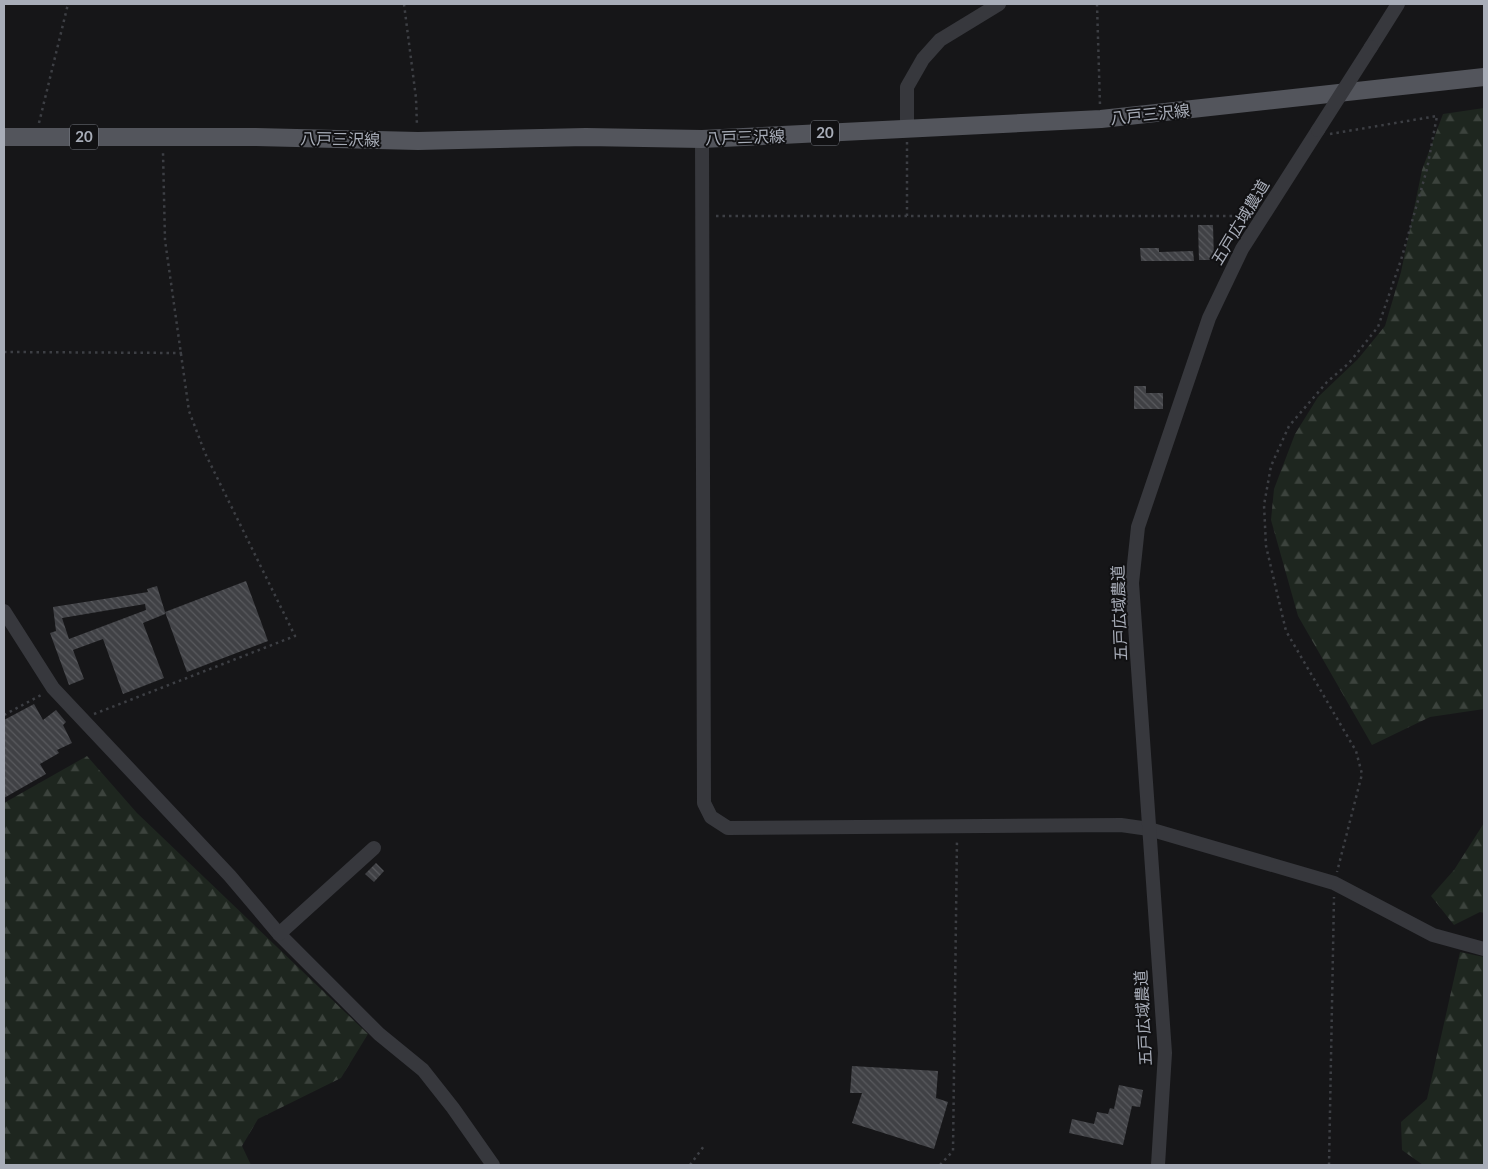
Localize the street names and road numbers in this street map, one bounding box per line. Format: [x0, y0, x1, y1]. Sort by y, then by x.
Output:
street label: 八戸三沢線 [1109, 100, 1191, 127]
road number: 20 [811, 120, 839, 146]
road number: 20 [70, 124, 98, 150]
street label: 八戸三沢線 [705, 126, 785, 147]
street label: 八戸三沢線 [300, 128, 380, 149]
street label: 五戸広域農道 [1207, 176, 1272, 268]
street label: 五戸広域農道 [1107, 565, 1130, 661]
street label: 五戸広域農道 [1131, 970, 1155, 1066]

